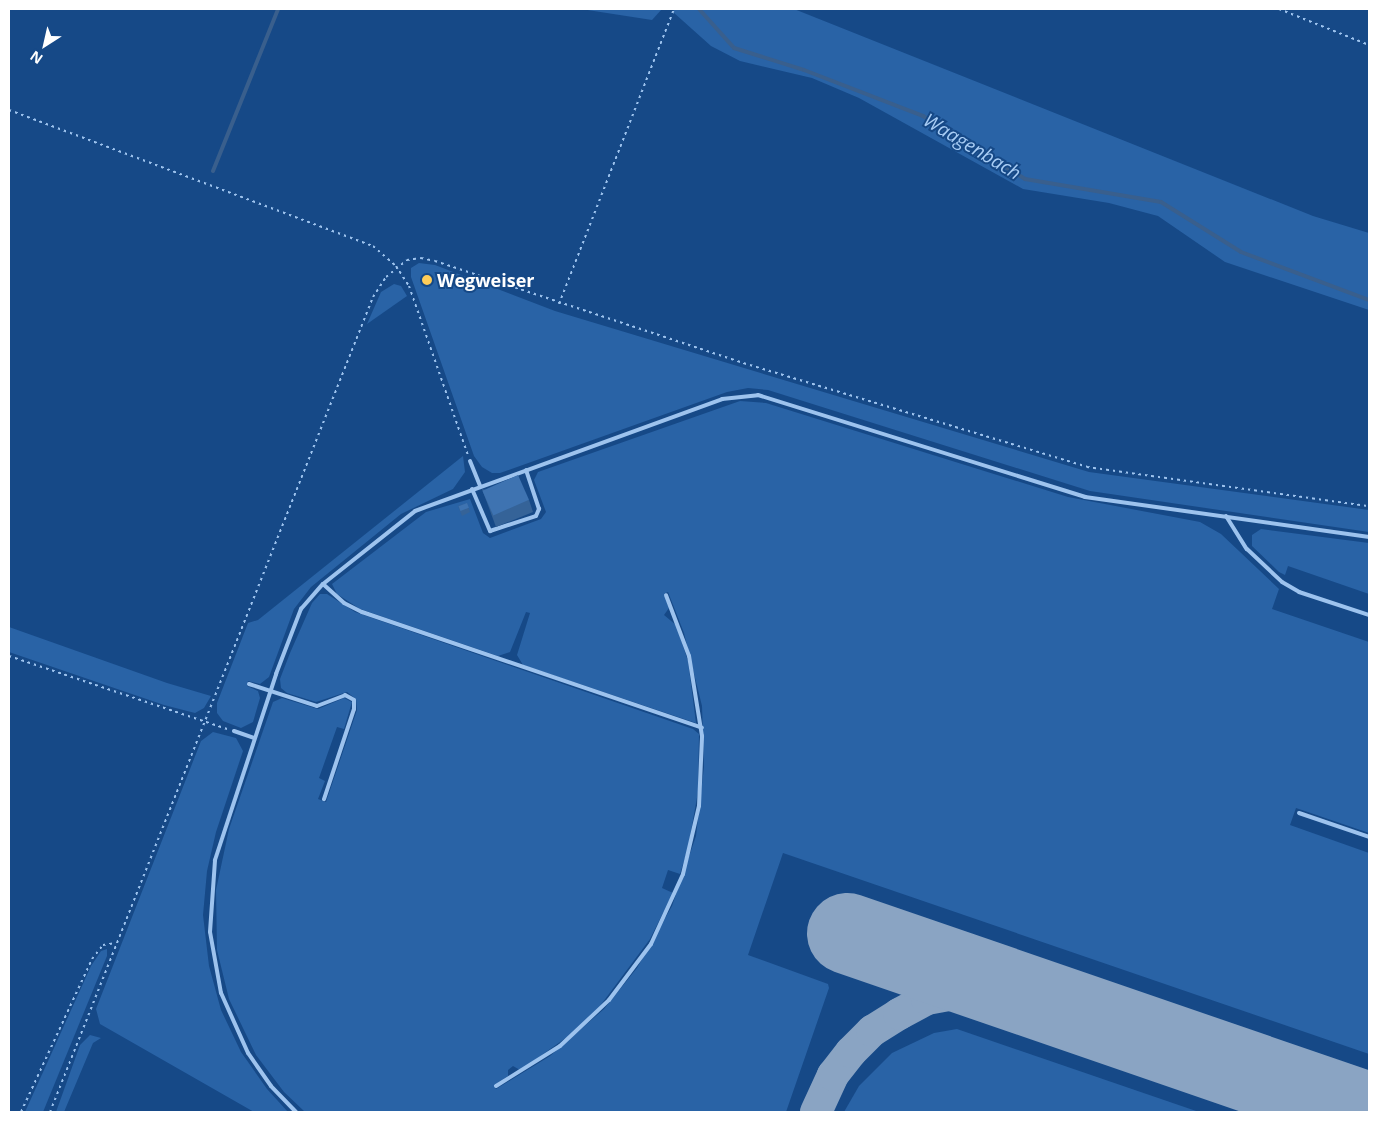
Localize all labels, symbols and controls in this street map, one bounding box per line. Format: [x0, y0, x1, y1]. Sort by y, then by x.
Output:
north arrow [20, 20, 70, 70]
text: N [26, 47, 46, 69]
water label: Waagenbach [919, 109, 1025, 185]
place label: Wegweiser [437, 269, 534, 291]
marker: Wegweiser [421, 274, 433, 286]

